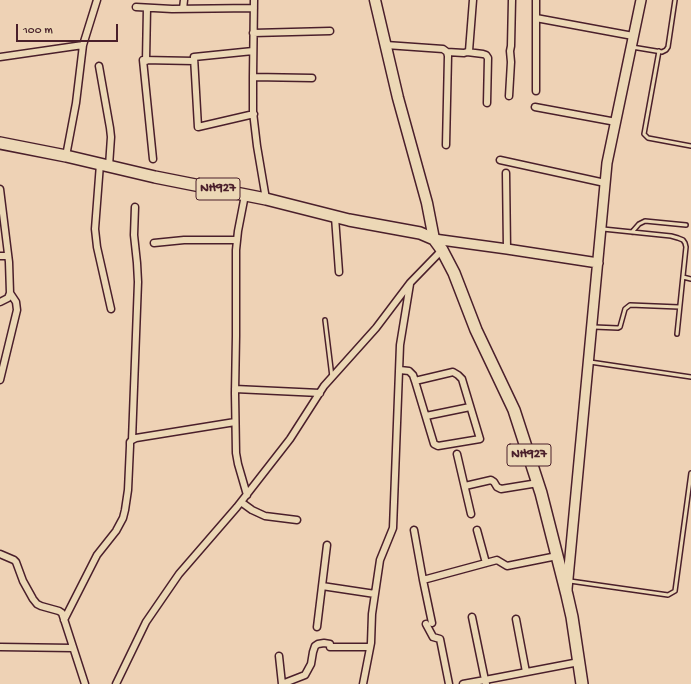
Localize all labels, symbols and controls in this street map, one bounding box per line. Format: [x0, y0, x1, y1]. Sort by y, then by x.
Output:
scale bar [18, 16, 120, 42]
text: 100 m [23, 24, 53, 38]
road number: NH927 [196, 178, 240, 200]
road number: NH927 [507, 444, 551, 466]

